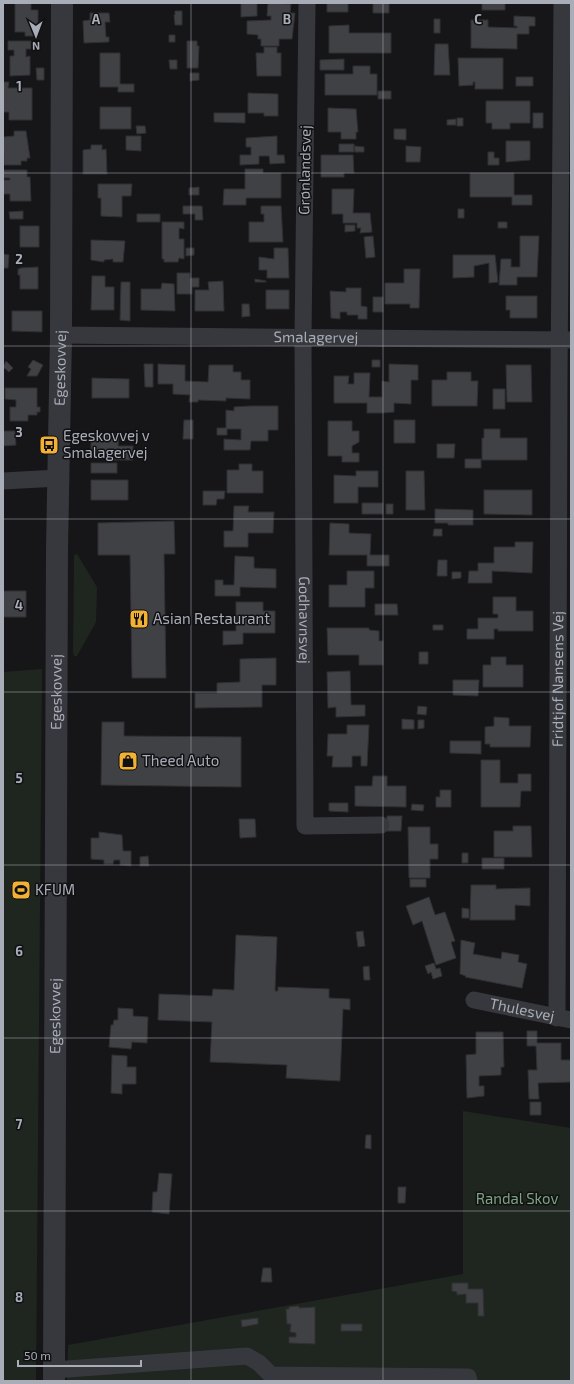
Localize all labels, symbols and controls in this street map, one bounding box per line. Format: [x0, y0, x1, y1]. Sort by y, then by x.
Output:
text: A [92, 11, 101, 27]
text: B [283, 11, 291, 27]
text: C [474, 11, 482, 27]
north arrow [16, 16, 56, 56]
text: N [32, 40, 40, 53]
text: 1 [16, 78, 22, 94]
street label: Grønlandsvej [294, 125, 315, 215]
text: 2 [15, 251, 23, 267]
street label: Smalagervej [274, 327, 358, 347]
street label: Egeskovvej [50, 330, 70, 406]
text: 3 [15, 424, 23, 440]
place label: Egeskovvej v Smalagervej [63, 426, 150, 462]
bus stop icon: Egeskovvej v Smalagervej [38, 434, 60, 456]
street label: Godhavnsvej [295, 576, 314, 664]
text: 4 [15, 597, 23, 613]
restaurant icon: Asian Restaurant [128, 608, 150, 630]
place label: Asian Restaurant [153, 609, 270, 627]
street label: Fridtjof Nansens Vej [548, 611, 567, 747]
street label: Egeskovvej [46, 654, 66, 730]
shop icon: Theed Auto [117, 750, 139, 772]
place label: Theed Auto [142, 751, 219, 769]
text: 5 [15, 770, 23, 786]
sports icon: KFUM [10, 879, 32, 901]
place label: KFUM [35, 880, 75, 898]
text: 6 [15, 943, 23, 959]
street label: Egeskovvej [45, 978, 64, 1054]
street label: Thulesvej [488, 993, 556, 1025]
text: 7 [16, 1116, 23, 1132]
park label: Randal Skov [476, 1189, 558, 1207]
text: 8 [15, 1289, 23, 1305]
scale bar [18, 1342, 141, 1368]
text: 50 m [24, 1348, 51, 1362]

